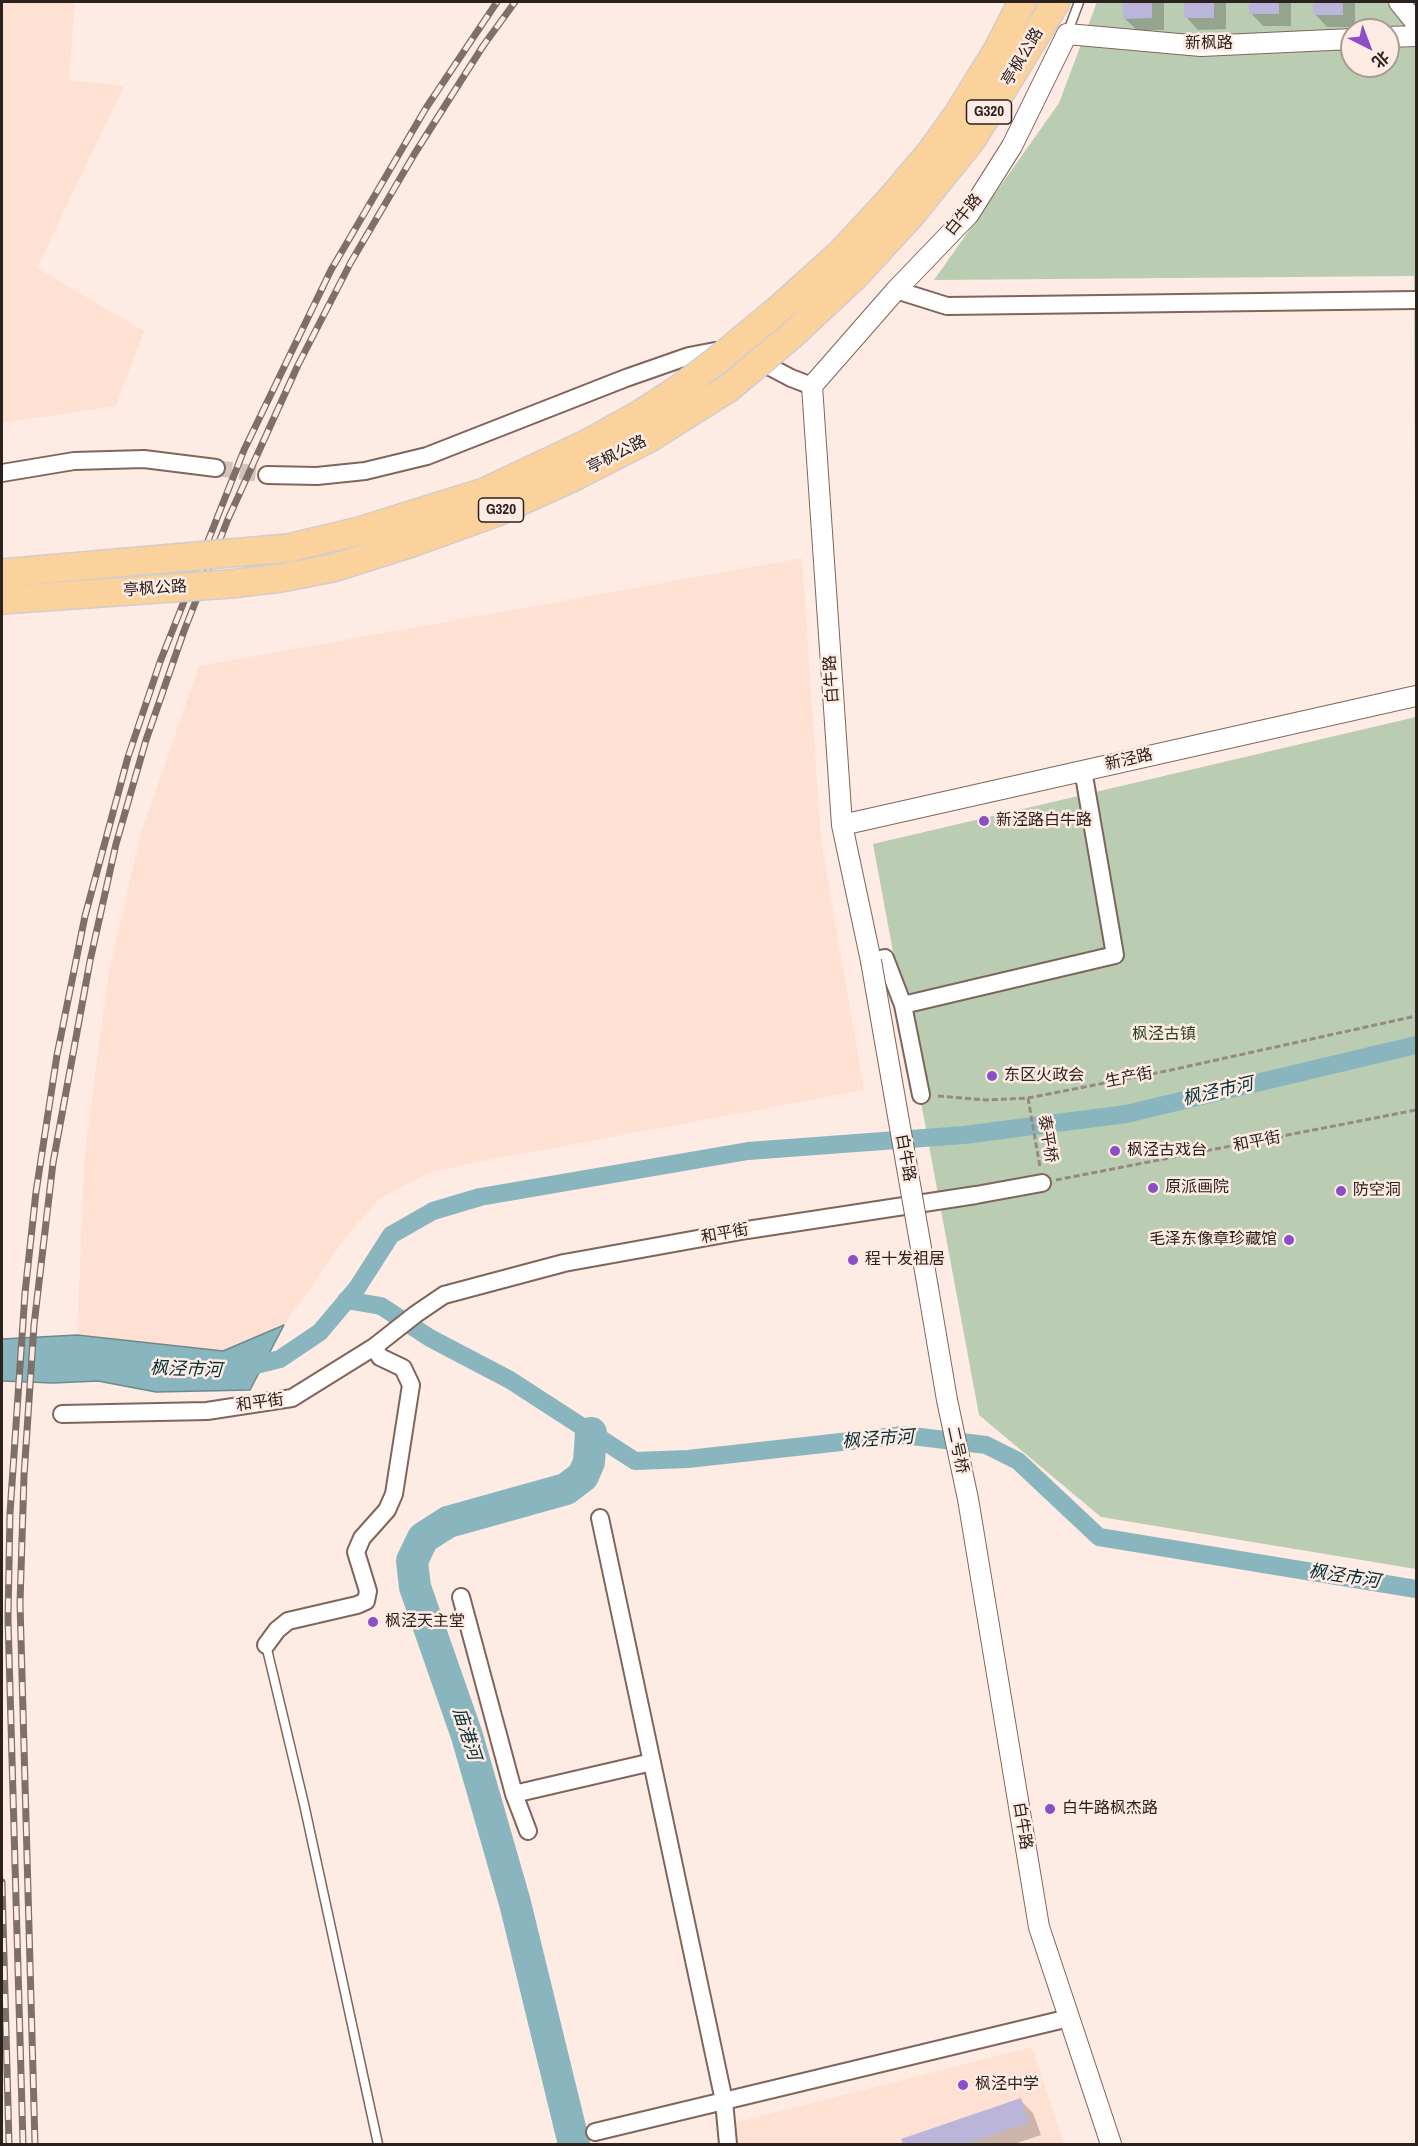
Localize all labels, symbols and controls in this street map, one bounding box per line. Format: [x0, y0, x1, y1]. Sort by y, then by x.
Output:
north arrow [1340, 18, 1400, 78]
street label: 亭枫公路 [998, 25, 1048, 89]
street label: 新枫路 [1185, 34, 1233, 54]
text: 北 [1367, 46, 1394, 73]
road number: G320 [966, 100, 1012, 124]
street label: 白牛路 [941, 190, 987, 240]
street label: 亭枫公路 [584, 432, 650, 478]
road number: G320 [478, 498, 524, 522]
street label: 亭枫公路 [122, 577, 188, 601]
street label: 白牛路 [821, 654, 843, 704]
street label: 新泾路 [1103, 745, 1155, 775]
place label: 新泾路白牛路 [996, 811, 1092, 831]
marker: 新泾路白牛路 [977, 814, 991, 828]
park label: 枫泾古镇 [1132, 1025, 1196, 1045]
street label: 生产街 [1104, 1064, 1154, 1092]
place label: 东区火政会 [1004, 1066, 1084, 1086]
marker: 东区火政会 [985, 1069, 999, 1083]
water label: 枫泾市河 [1180, 1073, 1256, 1111]
street label: 泰平桥 [1034, 1114, 1060, 1164]
street label: 和平街 [1232, 1128, 1282, 1156]
street label: 白牛路 [891, 1133, 919, 1183]
place label: 枫泾古戏台 [1127, 1141, 1207, 1161]
marker: 枫泾古戏台 [1108, 1144, 1122, 1158]
place label: 原派画院 [1165, 1178, 1229, 1198]
marker: 原派画院 [1146, 1181, 1160, 1195]
place label: 防空洞 [1353, 1181, 1401, 1201]
marker: 防空洞 [1334, 1184, 1348, 1198]
street label: 和平街 [700, 1220, 750, 1248]
place label: 毛泽东像章珍藏馆 [1149, 1230, 1277, 1250]
marker: 毛泽东像章珍藏馆 [1282, 1233, 1296, 1247]
place label: 程十发祖居 [865, 1250, 945, 1270]
marker: 程十发祖居 [846, 1253, 860, 1267]
water label: 枫泾市河 [150, 1358, 222, 1382]
street label: 和平街 [235, 1390, 285, 1416]
street label: 二号桥 [943, 1425, 971, 1475]
water label: 枫泾市河 [841, 1427, 915, 1453]
water label: 枫泾市河 [1307, 1561, 1381, 1593]
place label: 枫泾天主堂 [385, 1612, 465, 1632]
marker: 枫泾天主堂 [366, 1615, 380, 1629]
water label: 庙港河 [447, 1705, 485, 1763]
place label: 白牛路枫杰路 [1062, 1799, 1158, 1819]
street label: 白牛路 [1009, 1801, 1035, 1851]
marker: 白牛路枫杰路 [1043, 1802, 1057, 1816]
place label: 枫泾中学 [975, 2075, 1039, 2095]
marker: 枫泾中学 [956, 2078, 970, 2092]

